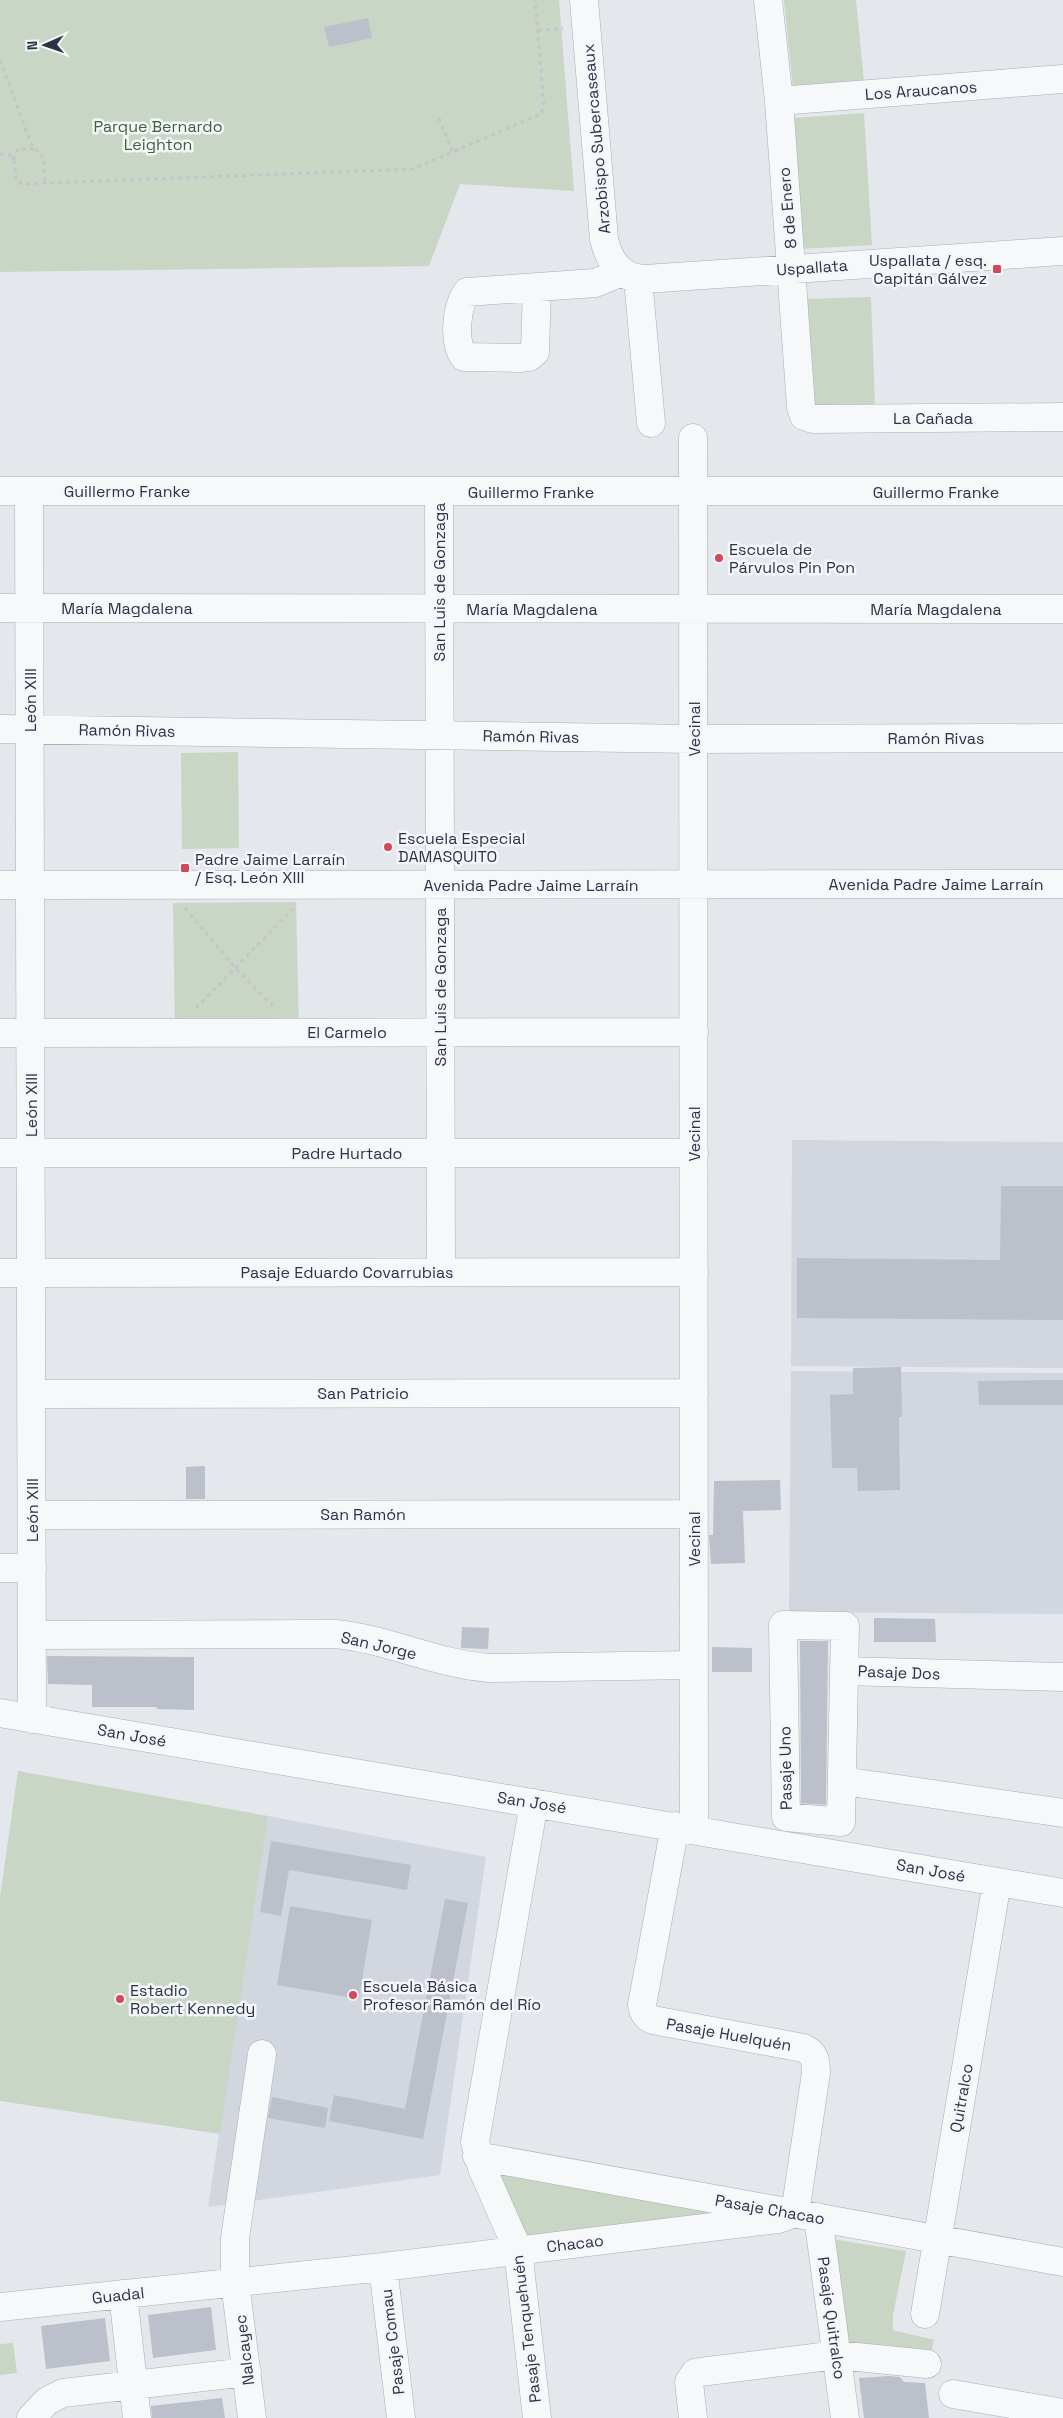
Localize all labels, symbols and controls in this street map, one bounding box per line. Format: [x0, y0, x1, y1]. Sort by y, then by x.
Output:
north arrow [20, 20, 70, 70]
text: N [23, 40, 41, 50]
street label: Arzobispo Subercaseaux [578, 43, 615, 235]
street label: Los Araucanos [864, 76, 978, 105]
park label: Parque Bernardo Leighton [93, 116, 223, 155]
street label: 8 de Enero [773, 166, 802, 250]
place label: Uspallata / esq. Capitán Gálvez [869, 250, 987, 289]
street label: Uspallata [776, 255, 849, 280]
marker: Uspallata / esq. Capitán Gálvez [991, 263, 1003, 275]
street label: La Cañada [893, 408, 973, 429]
street label: Guillermo Franke [64, 481, 190, 502]
street label: Guillermo Franke [468, 482, 594, 503]
street label: Guillermo Franke [873, 482, 999, 503]
street label: San Luis de Gonzaga [429, 503, 450, 661]
place label: Escuela de Párvulos Pin Pon [729, 539, 855, 578]
marker: Escuela de Párvulos Pin Pon [713, 552, 725, 564]
street label: María Magdalena [61, 598, 193, 619]
street label: María Magdalena [466, 599, 598, 620]
street label: María Magdalena [870, 599, 1002, 620]
street label: León XIII [20, 668, 41, 732]
street label: Vecinal [684, 701, 705, 757]
street label: Ramón Rivas [78, 719, 176, 742]
street label: Ramón Rivas [482, 725, 580, 748]
street label: Ramón Rivas [888, 728, 984, 749]
place label: Escuela Especial DAMASQUITO [398, 828, 525, 867]
marker: Escuela Especial DAMASQUITO [382, 841, 394, 853]
place label: Padre Jaime Larraín / Esq. León XIII [195, 849, 345, 888]
marker: Padre Jaime Larraín / Esq. León XIII [179, 862, 191, 874]
street label: Avenida Padre Jaime Larraín [828, 874, 1044, 895]
street label: Avenida Padre Jaime Larraín [423, 875, 639, 896]
street label: San Luis de Gonzaga [430, 908, 451, 1066]
street label: El Carmelo [307, 1022, 387, 1043]
street label: León XIII [21, 1073, 42, 1137]
street label: Vecinal [684, 1106, 705, 1162]
street label: Padre Hurtado [292, 1143, 402, 1164]
street label: Pasaje Eduardo Covarrubias [240, 1262, 454, 1283]
street label: San Patricio [317, 1383, 409, 1404]
street label: León XIII [22, 1478, 43, 1542]
street label: San Ramón [320, 1504, 406, 1525]
street label: Vecinal [684, 1511, 705, 1567]
street label: San Jorge [339, 1627, 419, 1664]
street label: Pasaje Dos [857, 1661, 941, 1684]
street label: San José [96, 1719, 168, 1752]
street label: Pasaje Uno [774, 1726, 797, 1810]
street label: San José [496, 1787, 568, 1818]
street label: San José [895, 1854, 967, 1887]
place label: Escuela Básica Profesor Ramón del Río [363, 1976, 541, 2015]
place label: Estadio Robert Kennedy [130, 1980, 255, 2019]
marker: Escuela Básica Profesor Ramón del Río [347, 1989, 359, 2001]
marker: Estadio Robert Kennedy [114, 1993, 126, 2005]
street label: Pasaje Huelquén [665, 2013, 793, 2056]
street label: Quitralco [945, 2062, 978, 2134]
street label: Pasaje Chacao [713, 2189, 826, 2229]
street label: Chacao [545, 2230, 605, 2257]
street label: Pasaje Tenquehuén [507, 2254, 546, 2404]
street label: Pasaje Quitralco [812, 2255, 851, 2381]
street label: Guadal [91, 2282, 145, 2309]
street label: Pasaje Comau [376, 2288, 409, 2396]
street label: Nalcayec [230, 2313, 259, 2387]

